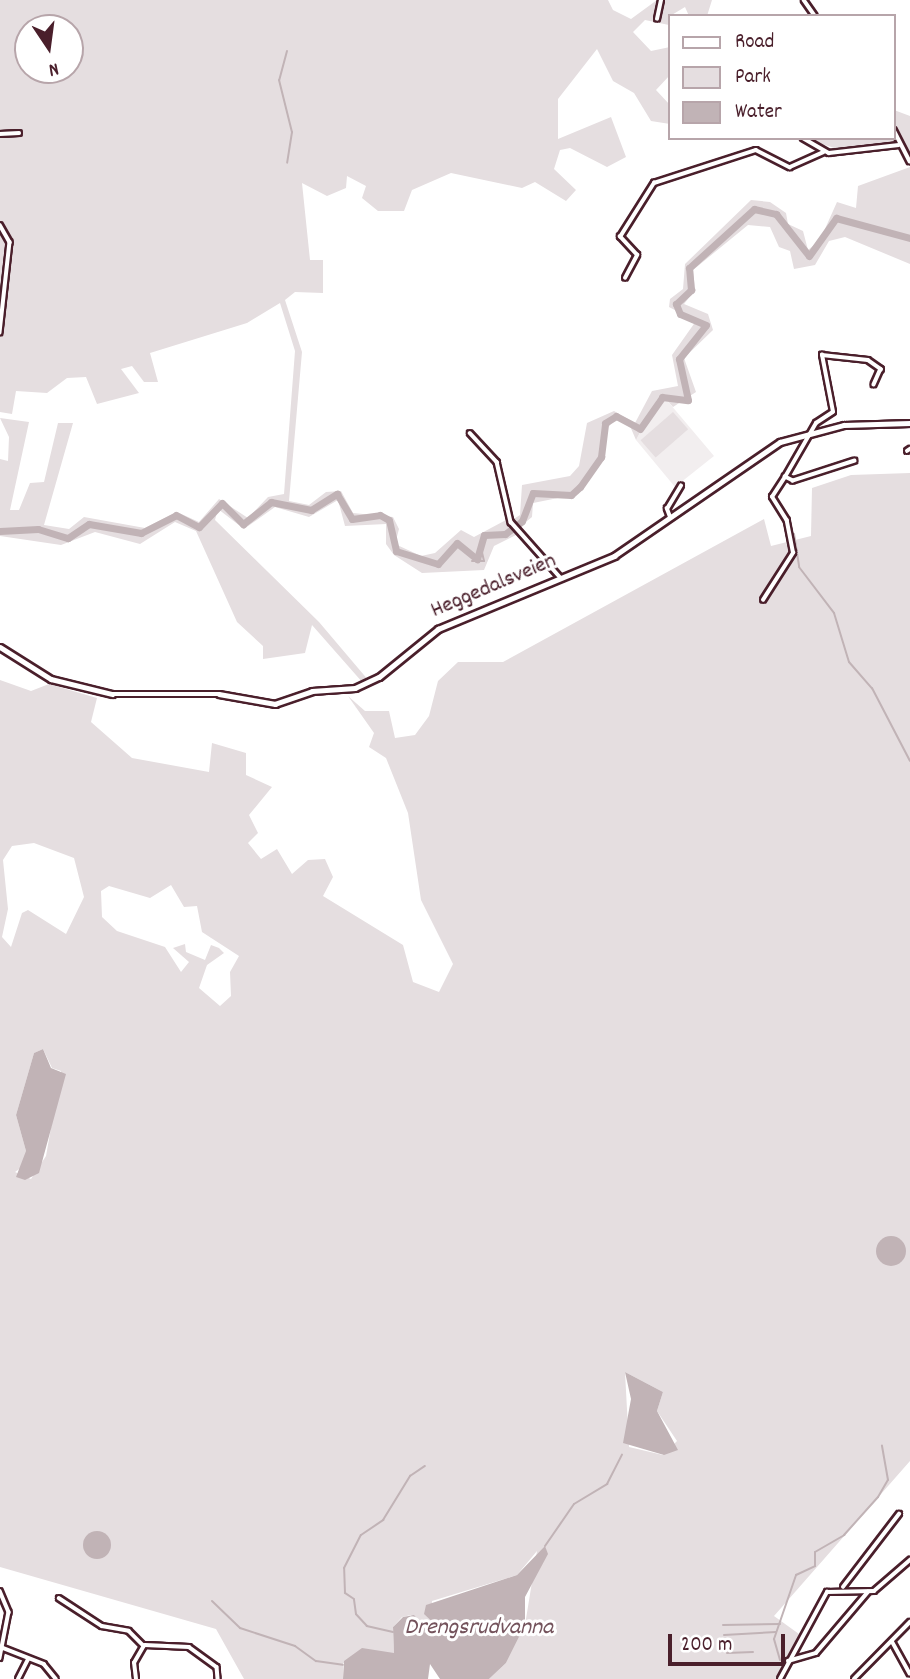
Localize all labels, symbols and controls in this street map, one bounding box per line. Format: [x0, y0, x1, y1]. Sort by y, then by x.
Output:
north arrow [14, 14, 84, 84]
legend [668, 14, 896, 140]
text: Road [735, 28, 774, 58]
text: N [46, 54, 61, 82]
text: Park [735, 63, 771, 93]
text: Water [735, 98, 782, 128]
street label: Heggedalsveien [427, 548, 561, 626]
water label: Drengsrudvanna [405, 1615, 553, 1643]
scale bar [672, 1620, 789, 1664]
text: 200 m [681, 1631, 732, 1661]

